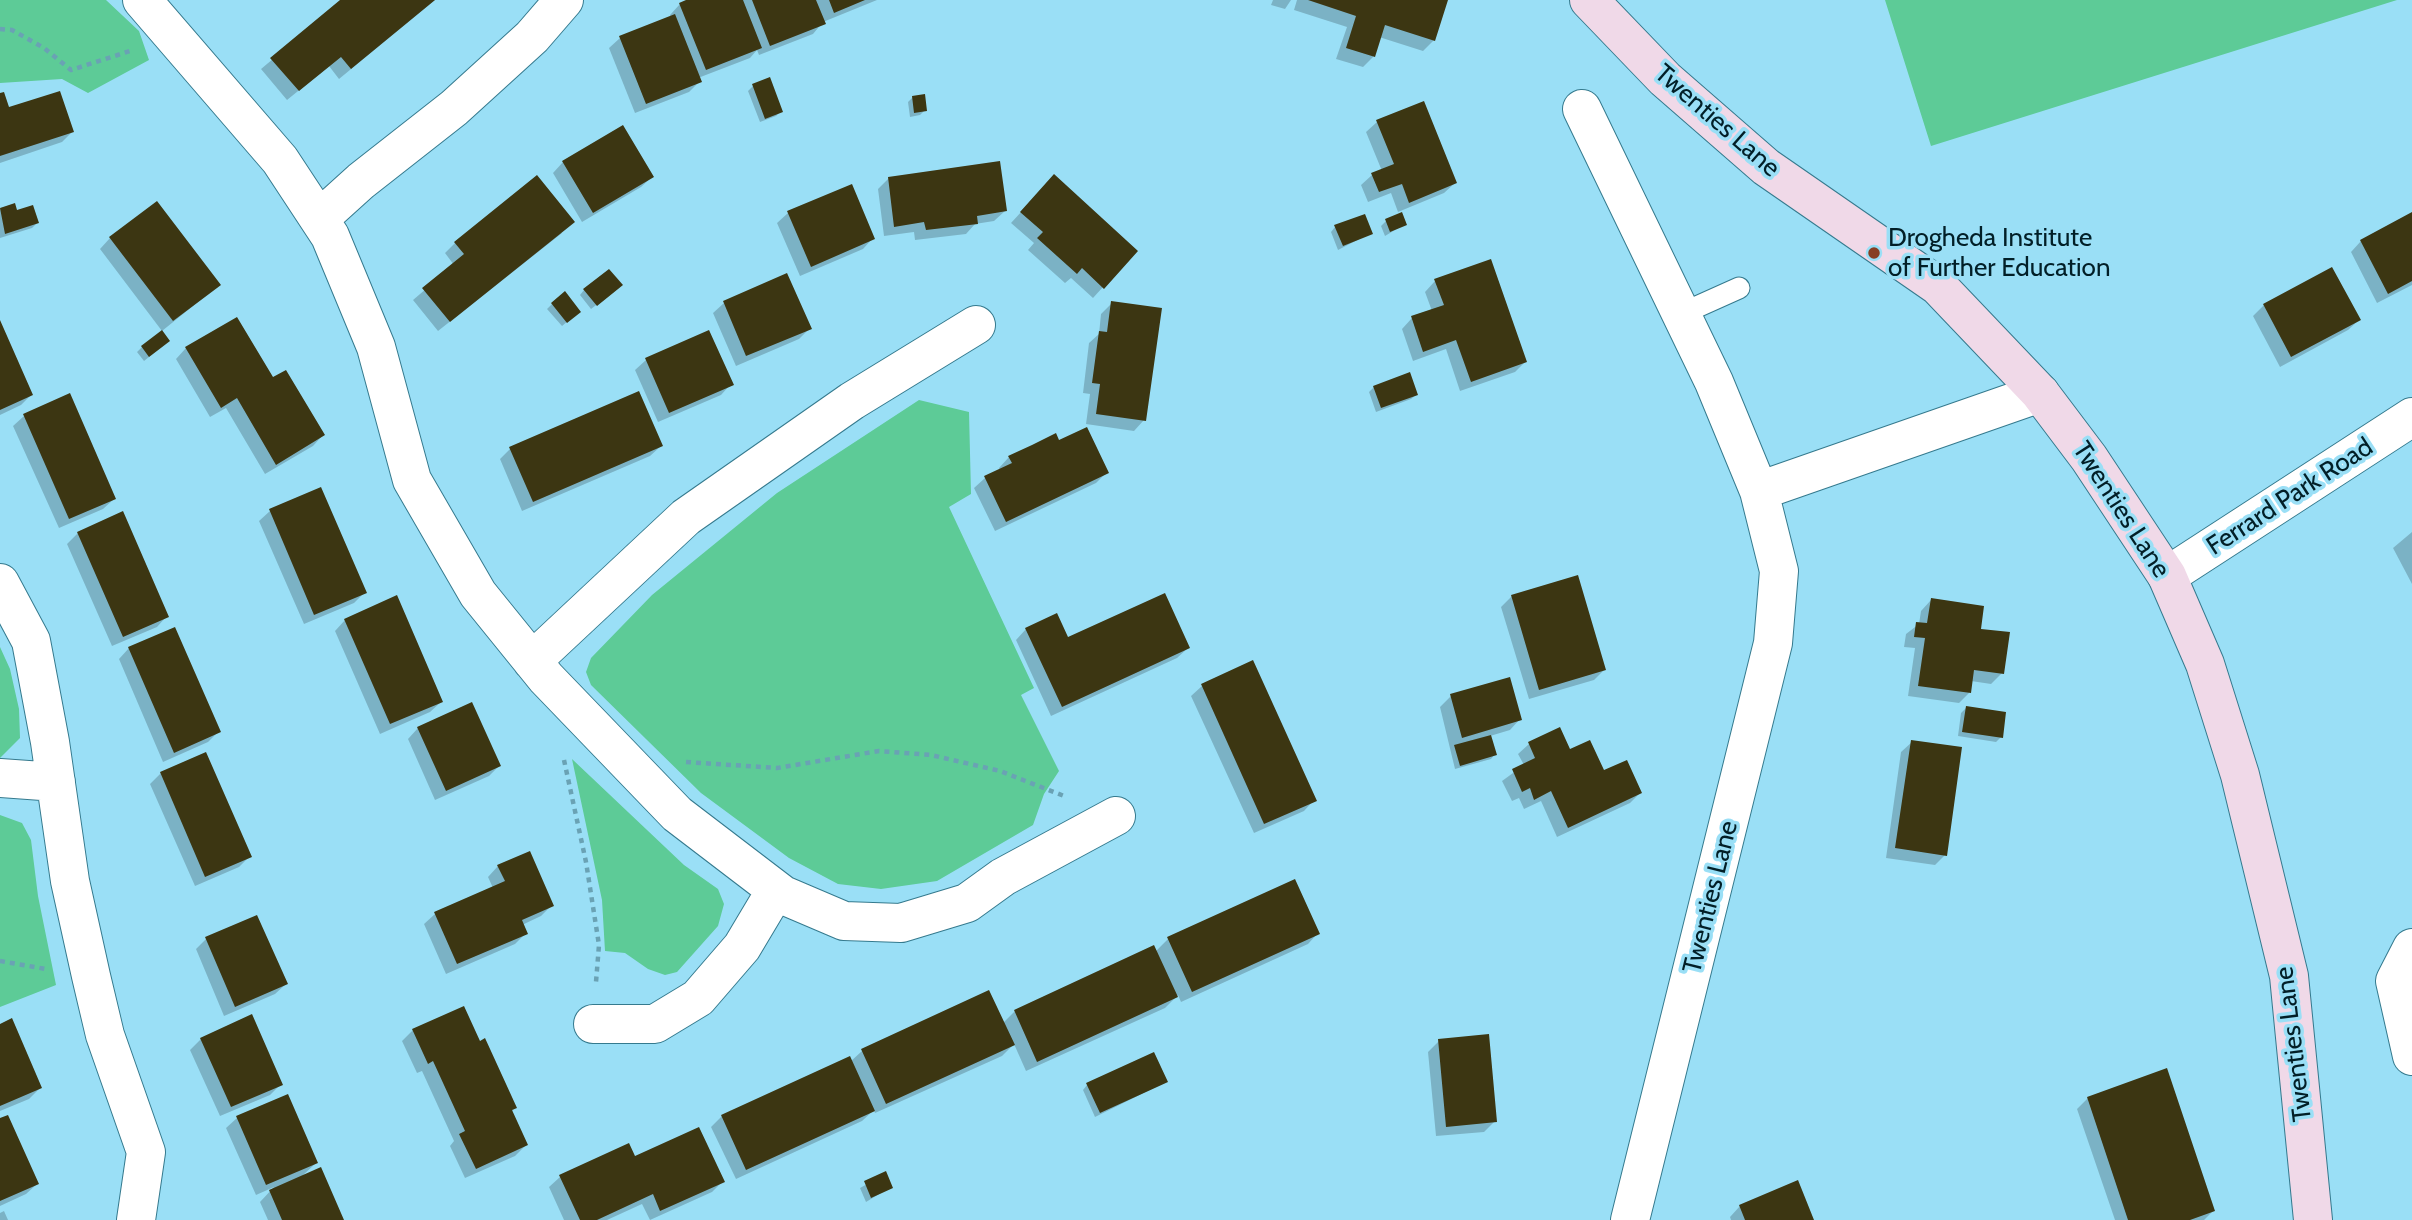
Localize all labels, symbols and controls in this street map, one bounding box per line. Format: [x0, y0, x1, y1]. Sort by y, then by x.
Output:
street label: Twenties Lane [1648, 58, 1786, 184]
place label: Drogheda Institute of Further Education [1888, 222, 2110, 284]
marker: Drogheda Institute of Further Education [1866, 245, 1882, 261]
street label: Ferrard Park Road [2201, 432, 2379, 562]
street label: Twenties Lane [2065, 436, 2177, 584]
street label: Twenties Lane [1677, 818, 1745, 976]
street label: Twenties Lane [2269, 965, 2319, 1123]

